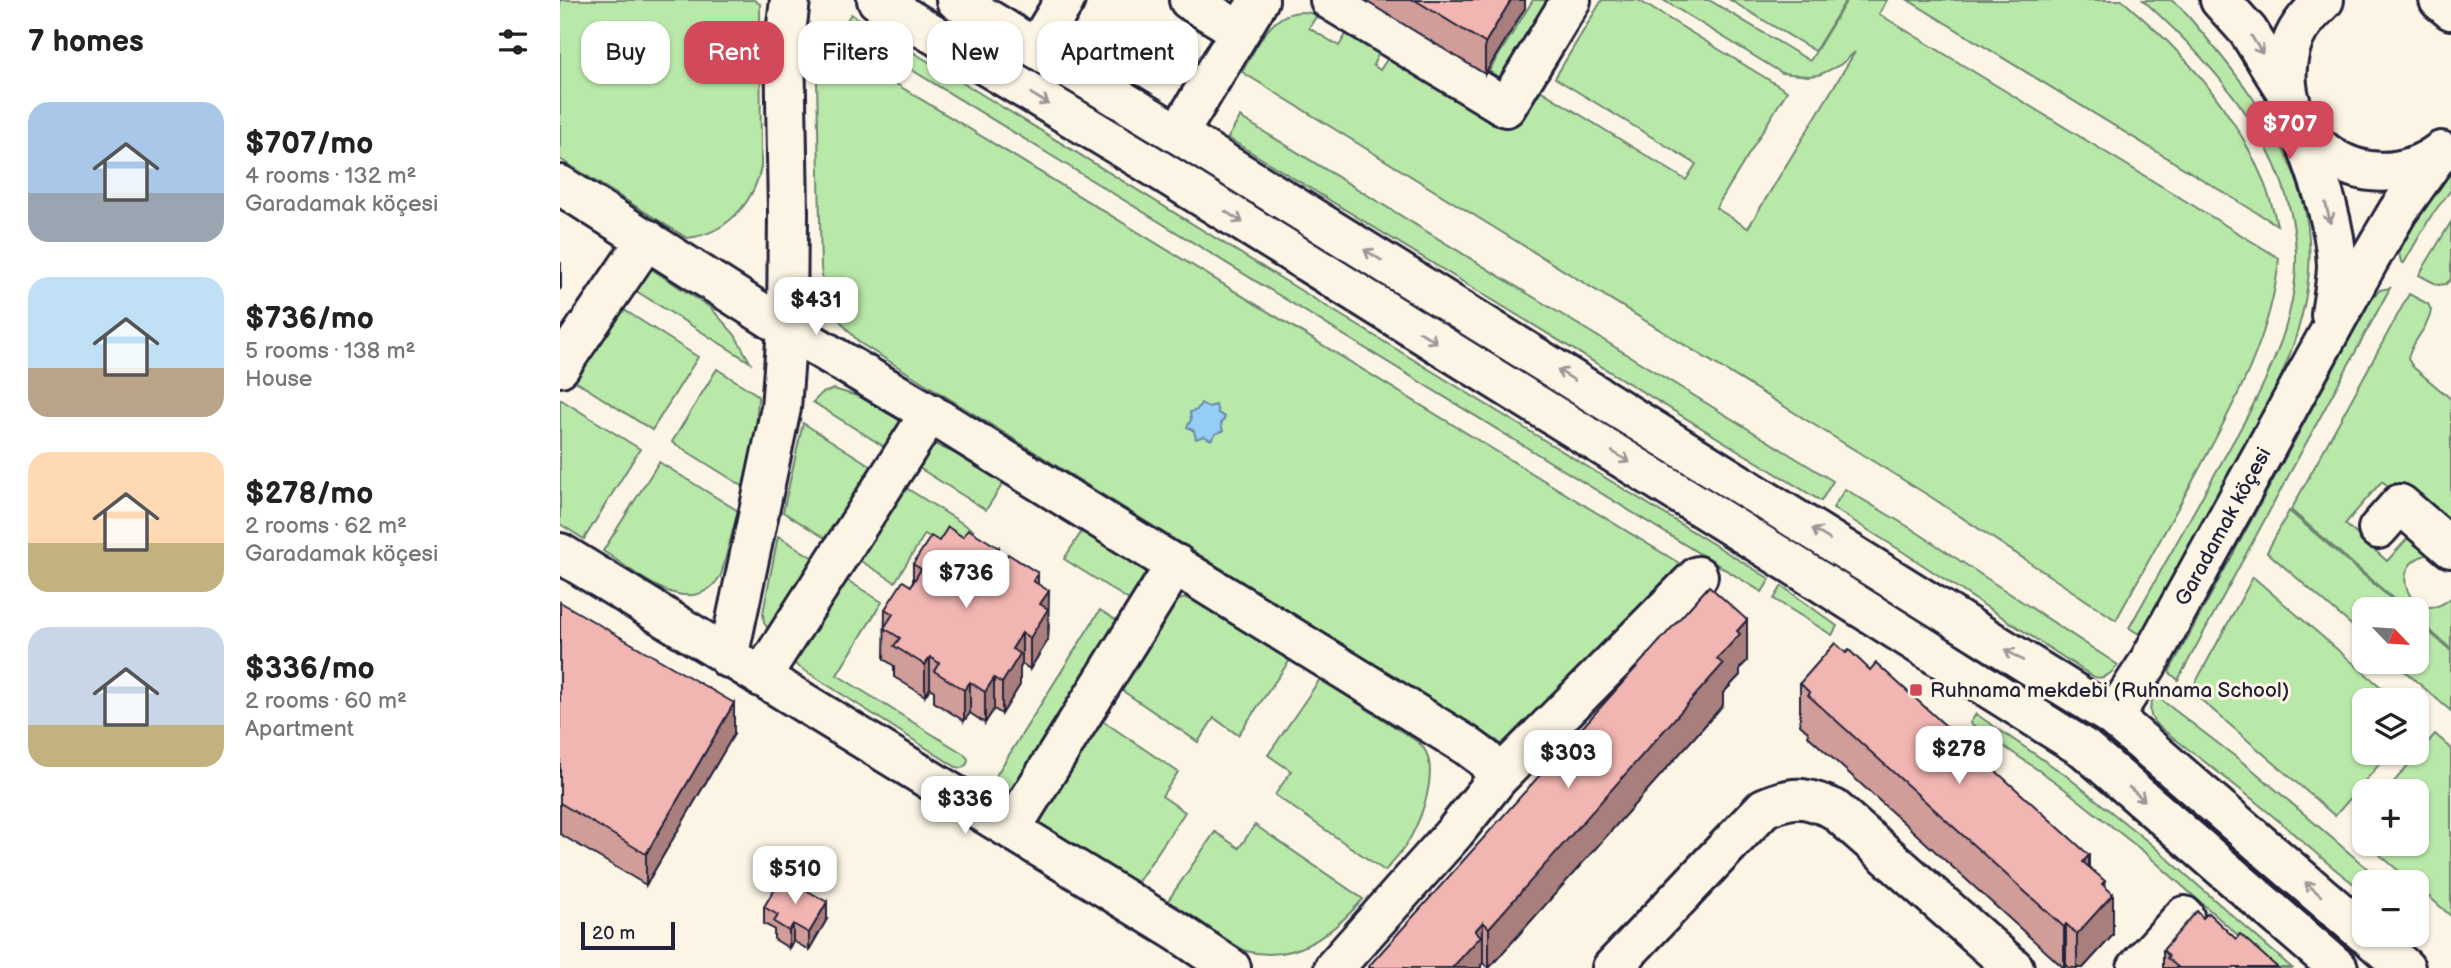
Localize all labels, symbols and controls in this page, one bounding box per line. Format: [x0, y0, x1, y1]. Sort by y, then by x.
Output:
chip: Buy [581, 21, 670, 84]
chip: Rent [684, 21, 784, 84]
chip: Filters [798, 21, 913, 84]
chip: New [927, 21, 1023, 84]
chip: Apartment [1037, 21, 1198, 84]
icon: filters [494, 23, 532, 61]
text: 7 homes [28, 24, 144, 60]
one-way arrow [2250, 34, 2264, 54]
one-way arrow [1030, 92, 1050, 106]
pin: $707 [2249, 102, 2331, 161]
text: $707 [2263, 110, 2317, 138]
text: $707/mo [245, 126, 373, 162]
icon: home [84, 130, 168, 214]
text: 4 rooms · 132 m² [245, 162, 416, 190]
text: Garadamak köçesi [245, 190, 438, 218]
one-way arrow [2322, 201, 2335, 224]
one-way arrow [1224, 211, 1244, 225]
one-way arrow [1363, 247, 1383, 261]
pin: $431 [775, 278, 857, 337]
text: $431 [790, 286, 842, 314]
text: $736/mo [245, 301, 374, 337]
icon: home [84, 305, 168, 389]
one-way arrow [1417, 331, 1437, 345]
text: 5 rooms · 138 m² [245, 337, 415, 365]
text: House [245, 365, 312, 393]
one-way arrow [1556, 367, 1576, 381]
street label: Garadamak köçesi [2170, 443, 2277, 610]
one-way arrow [1610, 451, 1630, 465]
text: $278/mo [245, 476, 373, 512]
icon: home [84, 480, 168, 564]
text: 2 rooms · 62 m² [245, 512, 407, 540]
one-way arrow [1812, 526, 1832, 540]
text: Garadamak köçesi [245, 540, 438, 568]
pin: $736 [925, 550, 1007, 610]
text: $736 [938, 559, 994, 587]
north arrow [2352, 597, 2429, 674]
map controls [2352, 597, 2429, 947]
one-way arrow [2005, 647, 2024, 662]
text: $336/mo [245, 651, 375, 687]
icon: home [84, 655, 168, 739]
place label: Ruhnama mekdebi (Ruhnama School) [1930, 678, 2289, 703]
marker: Ruhnama mekdebi (Ruhnama School) [1908, 682, 1924, 698]
text: 2 rooms · 60 m² [245, 687, 407, 715]
button: layers [2352, 688, 2429, 765]
text: Apartment [245, 715, 354, 743]
pin: $278 [1918, 726, 2000, 786]
pin: $303 [1527, 730, 1609, 790]
text: $278 [1932, 735, 1986, 763]
text: $303 [1540, 739, 1596, 767]
pin: $336 [924, 776, 1006, 836]
button: + [2352, 779, 2429, 856]
text: $336 [937, 785, 993, 813]
one-way arrow [2128, 786, 2146, 802]
pin: $510 [754, 846, 836, 906]
text: $510 [769, 855, 821, 883]
button: − [2352, 870, 2429, 947]
one-way arrow [2304, 881, 2322, 897]
scale bar [581, 919, 676, 951]
text: 20 m [592, 922, 635, 945]

